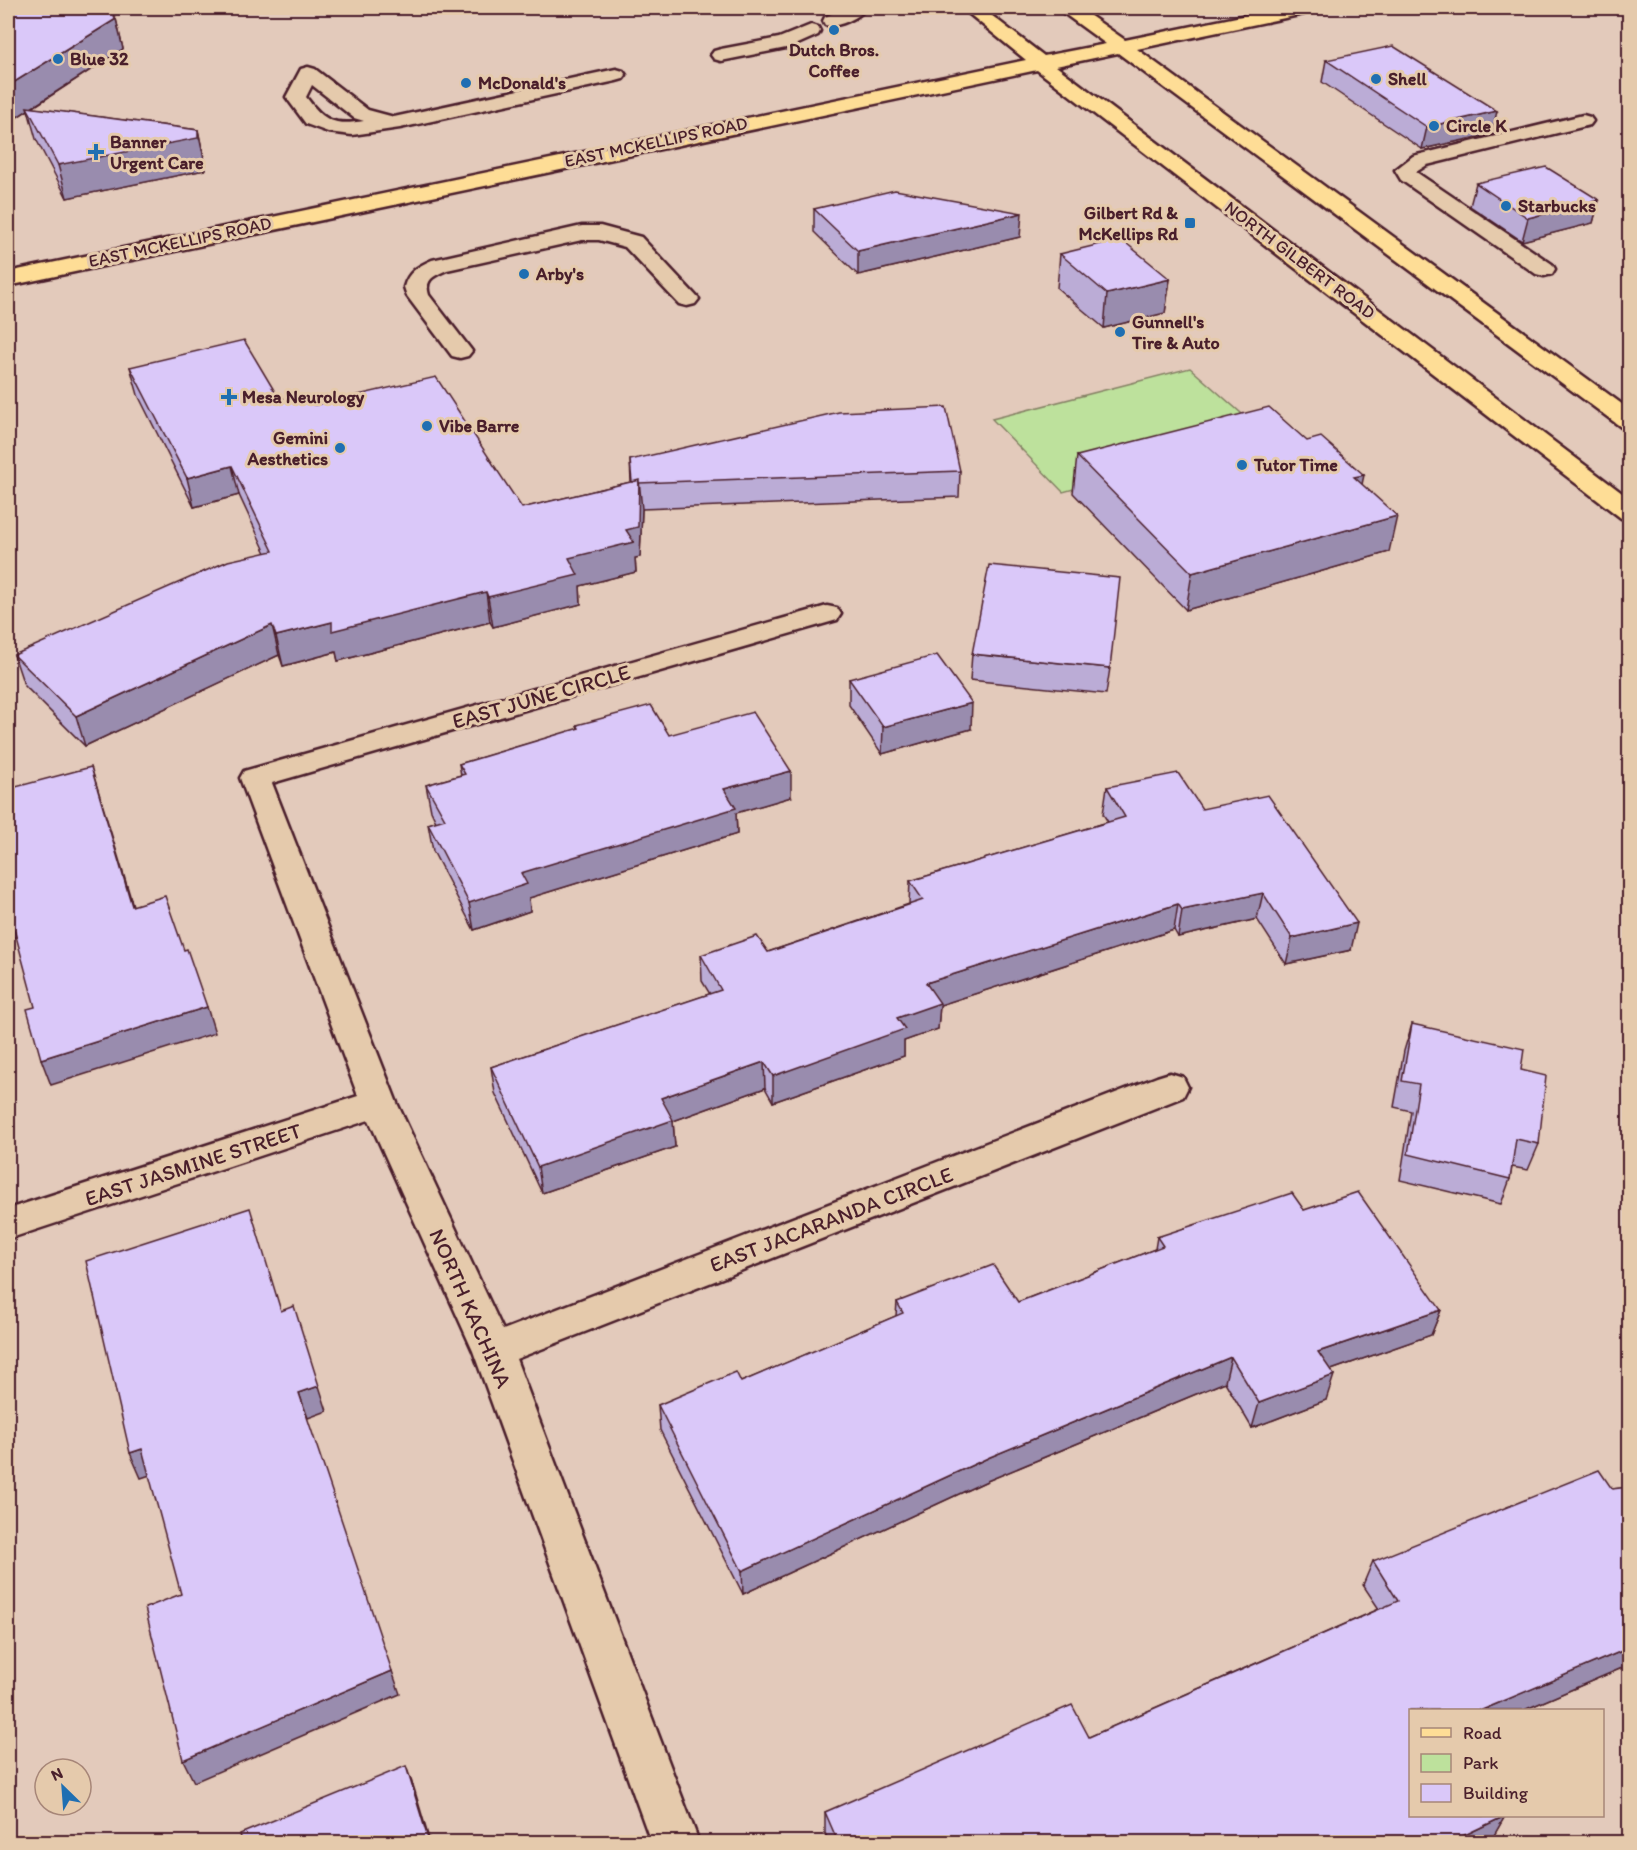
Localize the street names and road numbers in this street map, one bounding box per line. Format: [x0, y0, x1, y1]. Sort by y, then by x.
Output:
street label: EAST MCKELLIPS ROAD [562, 112, 750, 172]
street label: NORTH GILBERT ROAD [1220, 196, 1380, 324]
street label: EAST MCKELLIPS ROAD [86, 212, 274, 272]
street label: EAST JUNE CIRCLE [449, 658, 633, 735]
street label: EAST JASMINE STREET [81, 1116, 305, 1212]
street label: EAST JACARANDA CIRCLE [706, 1161, 957, 1278]
street label: NORTH KACHINA [423, 1224, 518, 1392]

